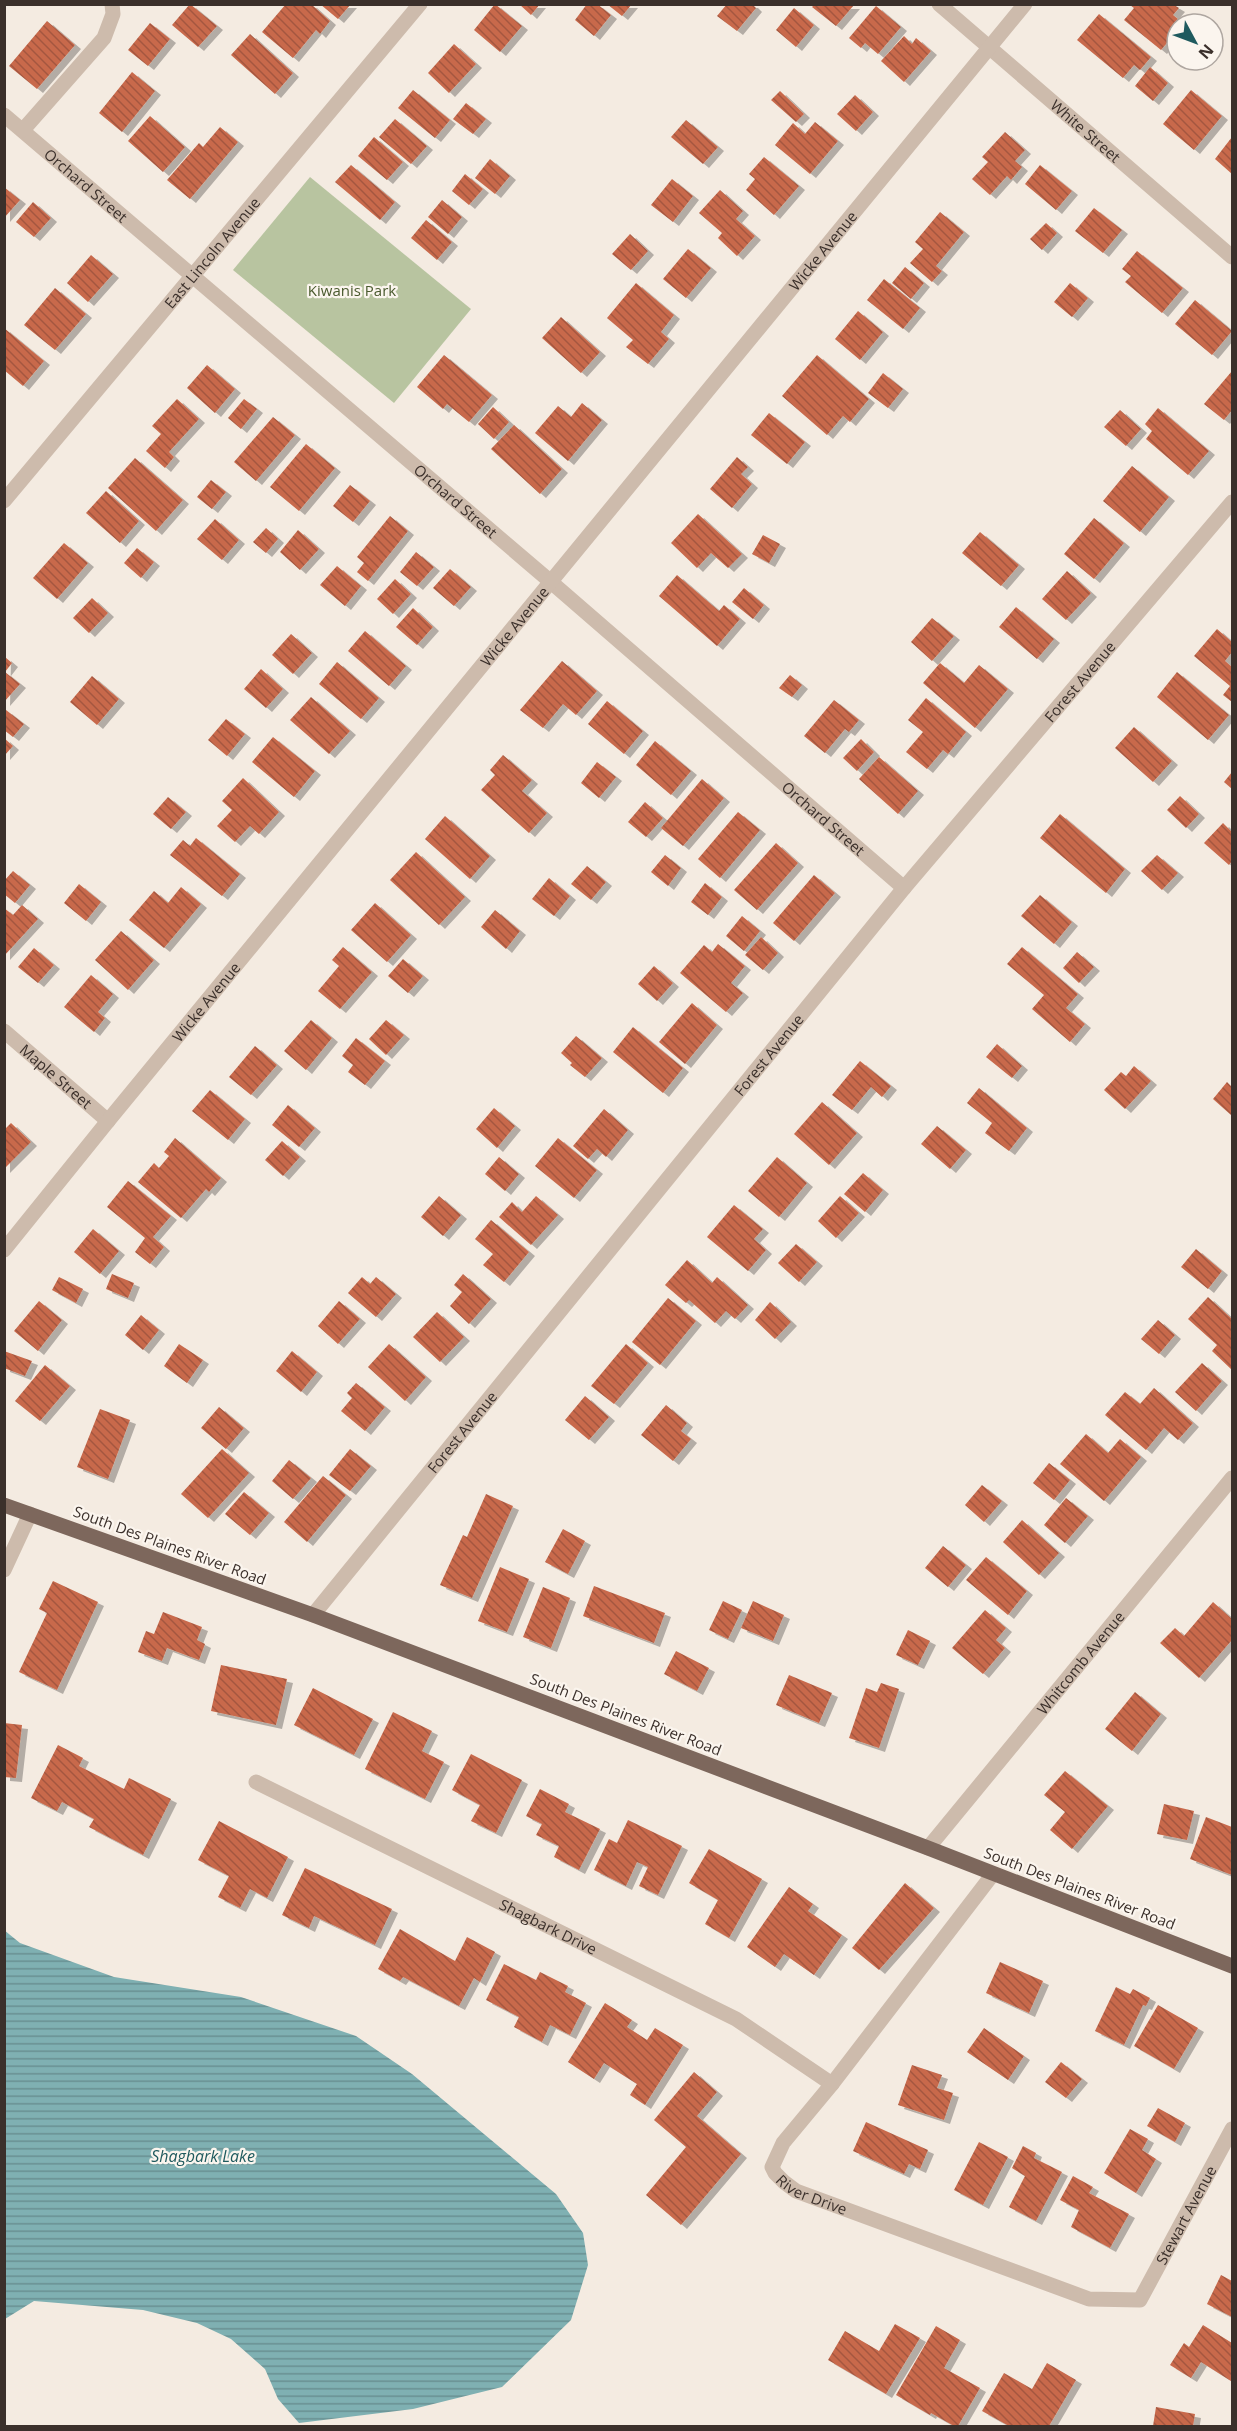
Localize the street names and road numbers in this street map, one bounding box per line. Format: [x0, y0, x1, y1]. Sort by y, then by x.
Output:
street label: White Street [1047, 95, 1125, 167]
street label: Orchard Street [40, 144, 132, 226]
street label: East Lincoln Avenue [160, 193, 264, 312]
street label: Wicke Avenue [784, 207, 861, 294]
street label: Orchard Street [410, 459, 502, 542]
street label: Wicke Avenue [476, 582, 553, 670]
street label: Forest Avenue [1040, 637, 1120, 726]
street label: Orchard Street [778, 777, 869, 860]
street label: Wicke Avenue [167, 958, 245, 1046]
street label: Forest Avenue [729, 1010, 808, 1100]
street label: Maple Street [16, 1039, 96, 1113]
street label: Forest Avenue [423, 1387, 501, 1477]
street label: South Des Plaines River Road [71, 1501, 269, 1589]
street label: Whitcomb Avenue [1032, 1607, 1129, 1718]
street label: South Des Plaines River Road [527, 1668, 725, 1760]
street label: South Des Plaines River Road [981, 1842, 1179, 1934]
street label: Shagbark Drive [496, 1894, 600, 1959]
street label: Stewart Avenue [1151, 2162, 1221, 2268]
street label: River Drive [772, 2170, 850, 2219]

